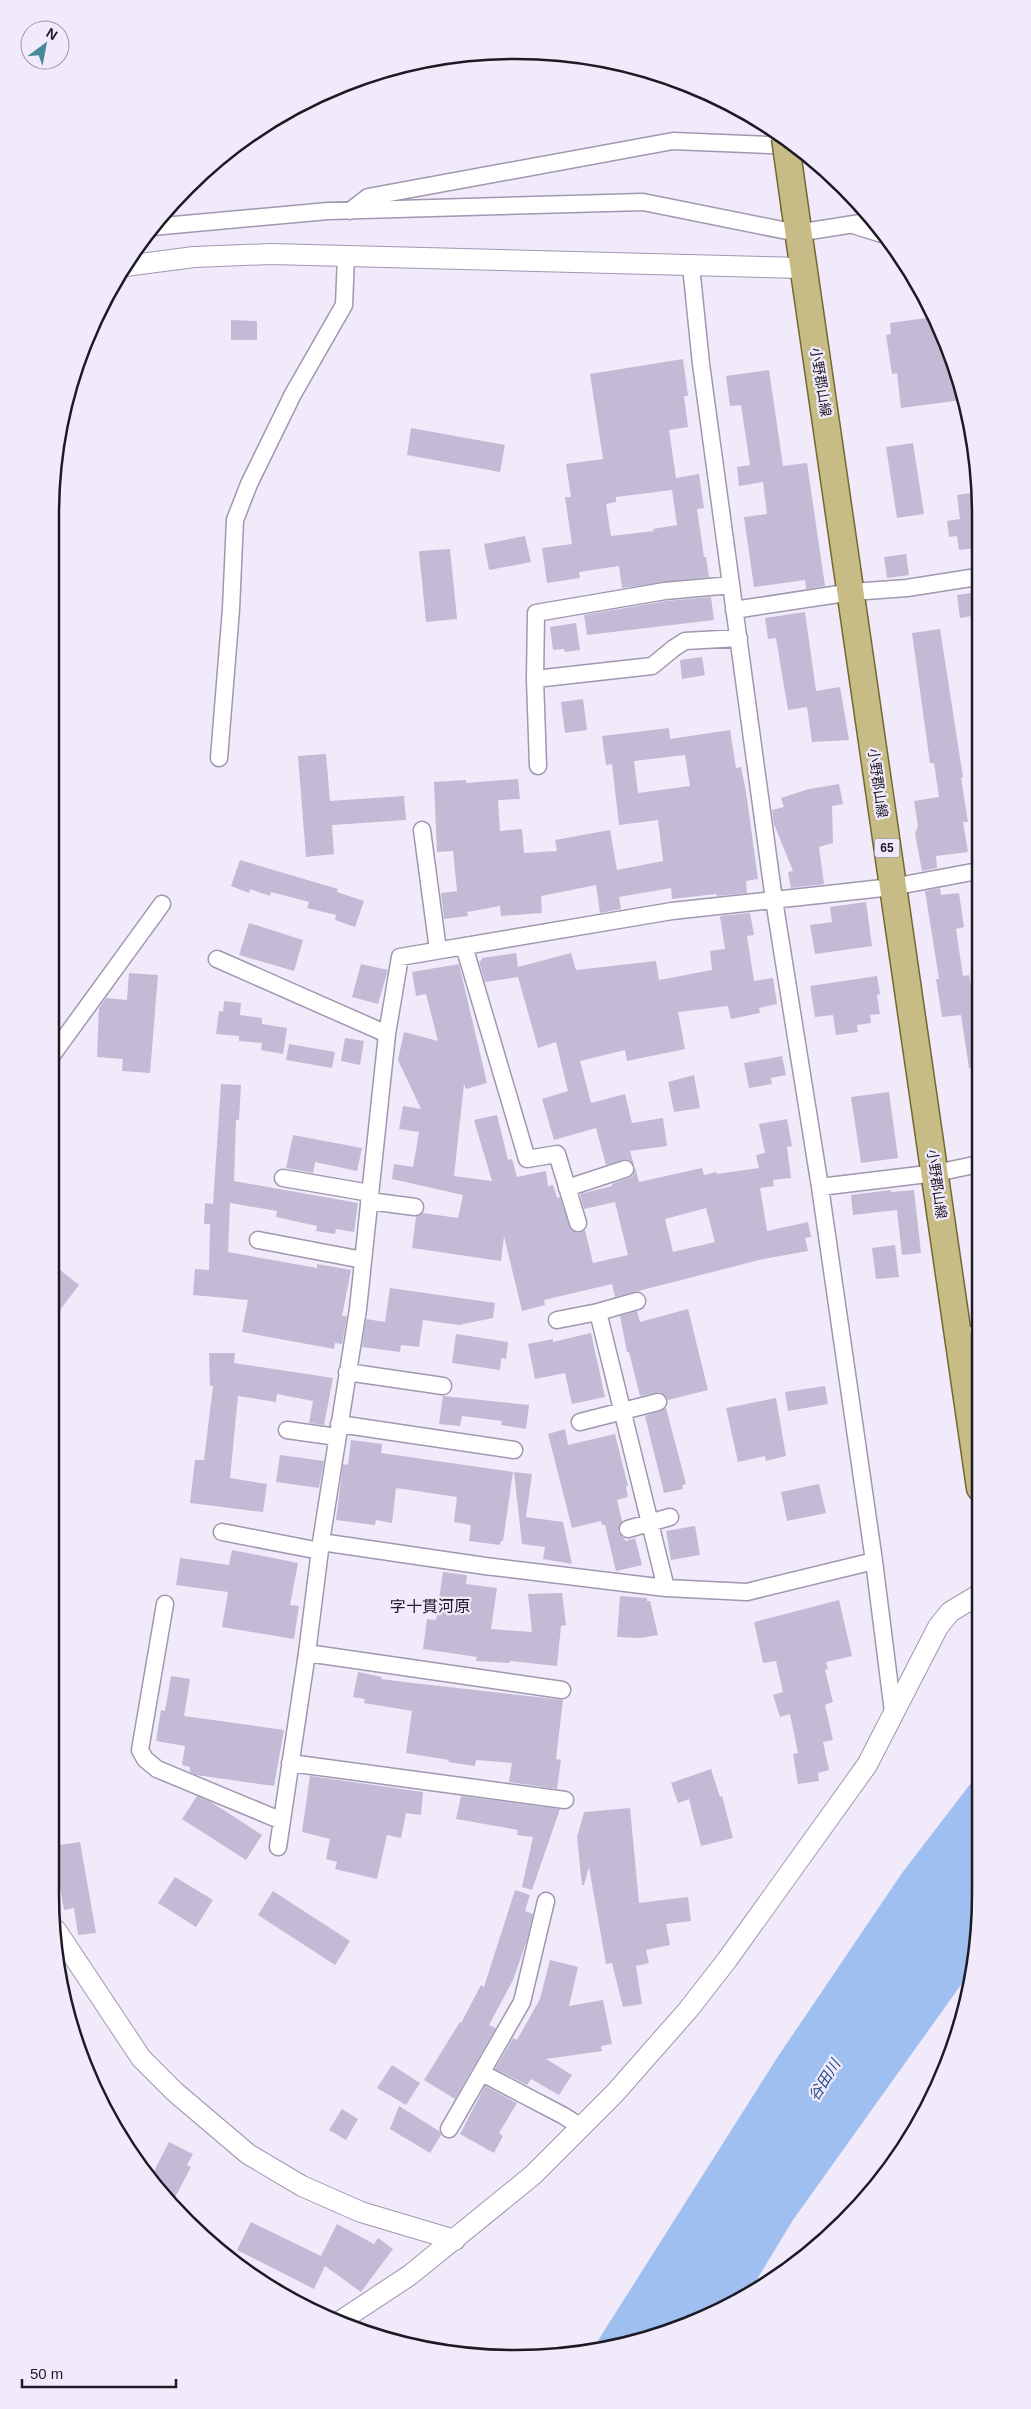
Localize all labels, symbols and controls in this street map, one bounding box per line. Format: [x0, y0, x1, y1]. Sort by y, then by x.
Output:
north arrow [20, 20, 70, 70]
text: N [43, 25, 60, 43]
street label: 小野郡山線 [808, 346, 834, 418]
street label: 小野郡山線 [865, 747, 891, 819]
road number: 65 [874, 838, 900, 858]
street label: 小野郡山線 [924, 1148, 950, 1220]
district label: 字十貫河原 [390, 1598, 470, 1615]
water label: 谷田川 [805, 2055, 844, 2104]
scale bar [22, 2356, 176, 2388]
text: 50 m [30, 2365, 63, 2382]

